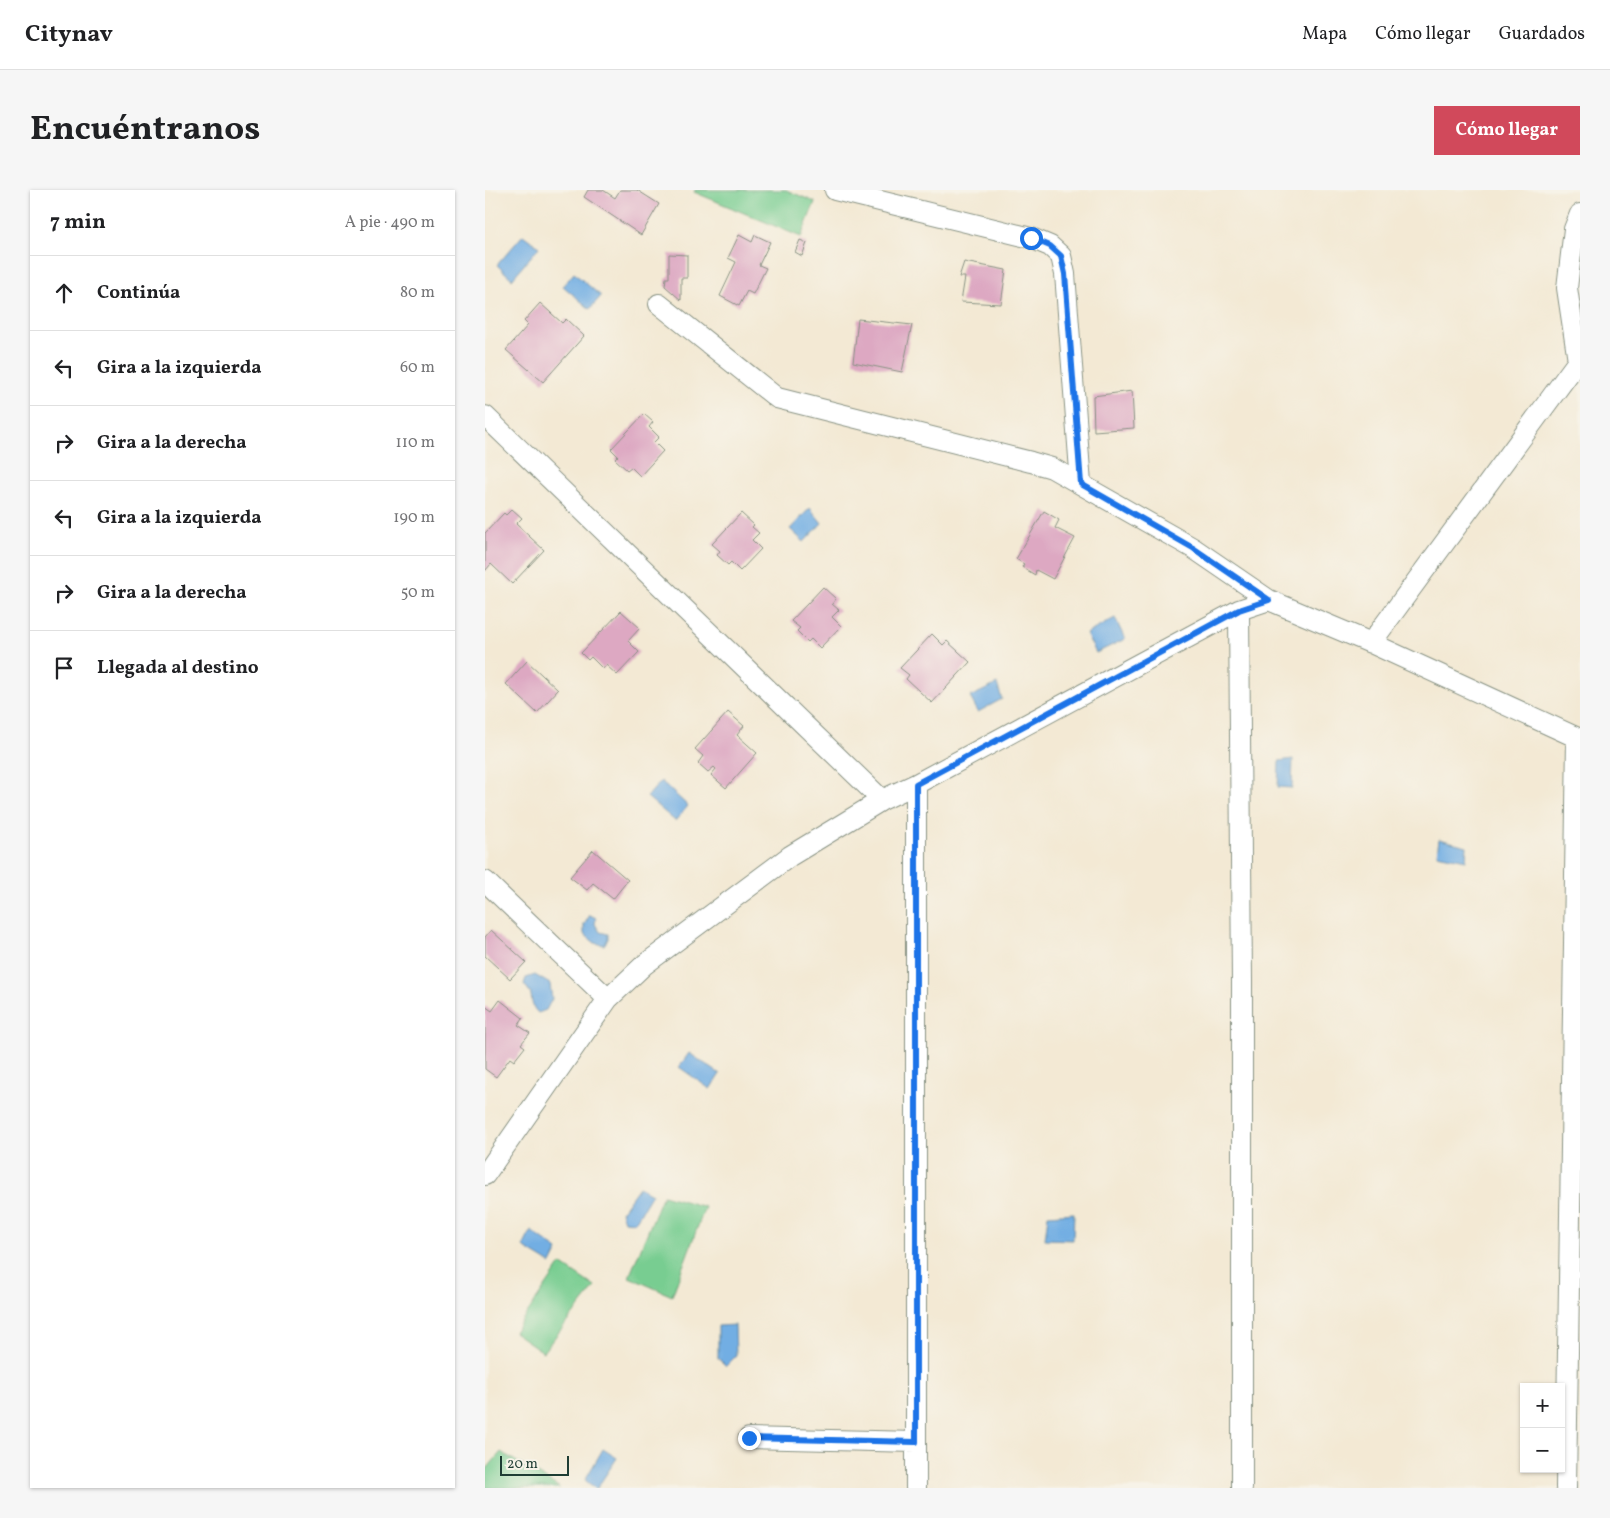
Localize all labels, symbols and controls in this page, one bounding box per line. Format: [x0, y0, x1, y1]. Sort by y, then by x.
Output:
text: Citynav [25, 18, 113, 52]
text: Mapa [1302, 22, 1347, 47]
text: Cómo llegar [1375, 22, 1471, 47]
text: Guardados [1499, 22, 1585, 47]
text: Encuéntranos [30, 106, 260, 154]
button: Cómo llegar [1434, 106, 1580, 155]
text: 7 min [50, 208, 106, 237]
text: A pie · 490 m [345, 212, 435, 234]
route start [1020, 227, 1043, 250]
icon: ahead [50, 279, 78, 307]
text: Continúa [97, 280, 180, 306]
text: 80 m [400, 282, 435, 304]
icon: left [50, 354, 78, 382]
text: Gira a la izquierda [97, 355, 262, 381]
text: 60 m [400, 357, 435, 379]
icon: right [50, 429, 78, 457]
text: Gira a la derecha [97, 430, 247, 456]
text: 110 m [396, 432, 435, 454]
icon: left [50, 504, 78, 532]
text: Gira a la izquierda [97, 505, 262, 531]
text: 190 m [393, 507, 435, 529]
icon: right [50, 579, 78, 607]
text: Gira a la derecha [97, 580, 247, 606]
text: 50 m [401, 582, 435, 604]
icon: arrive [50, 654, 78, 682]
text: Llegada al destino [97, 655, 259, 681]
map controls [1520, 1383, 1565, 1473]
button: + [1520, 1383, 1565, 1428]
route end [738, 1427, 761, 1450]
button: − [1520, 1428, 1565, 1473]
scale bar [500, 1453, 569, 1476]
text: 20 m [507, 1455, 538, 1474]

